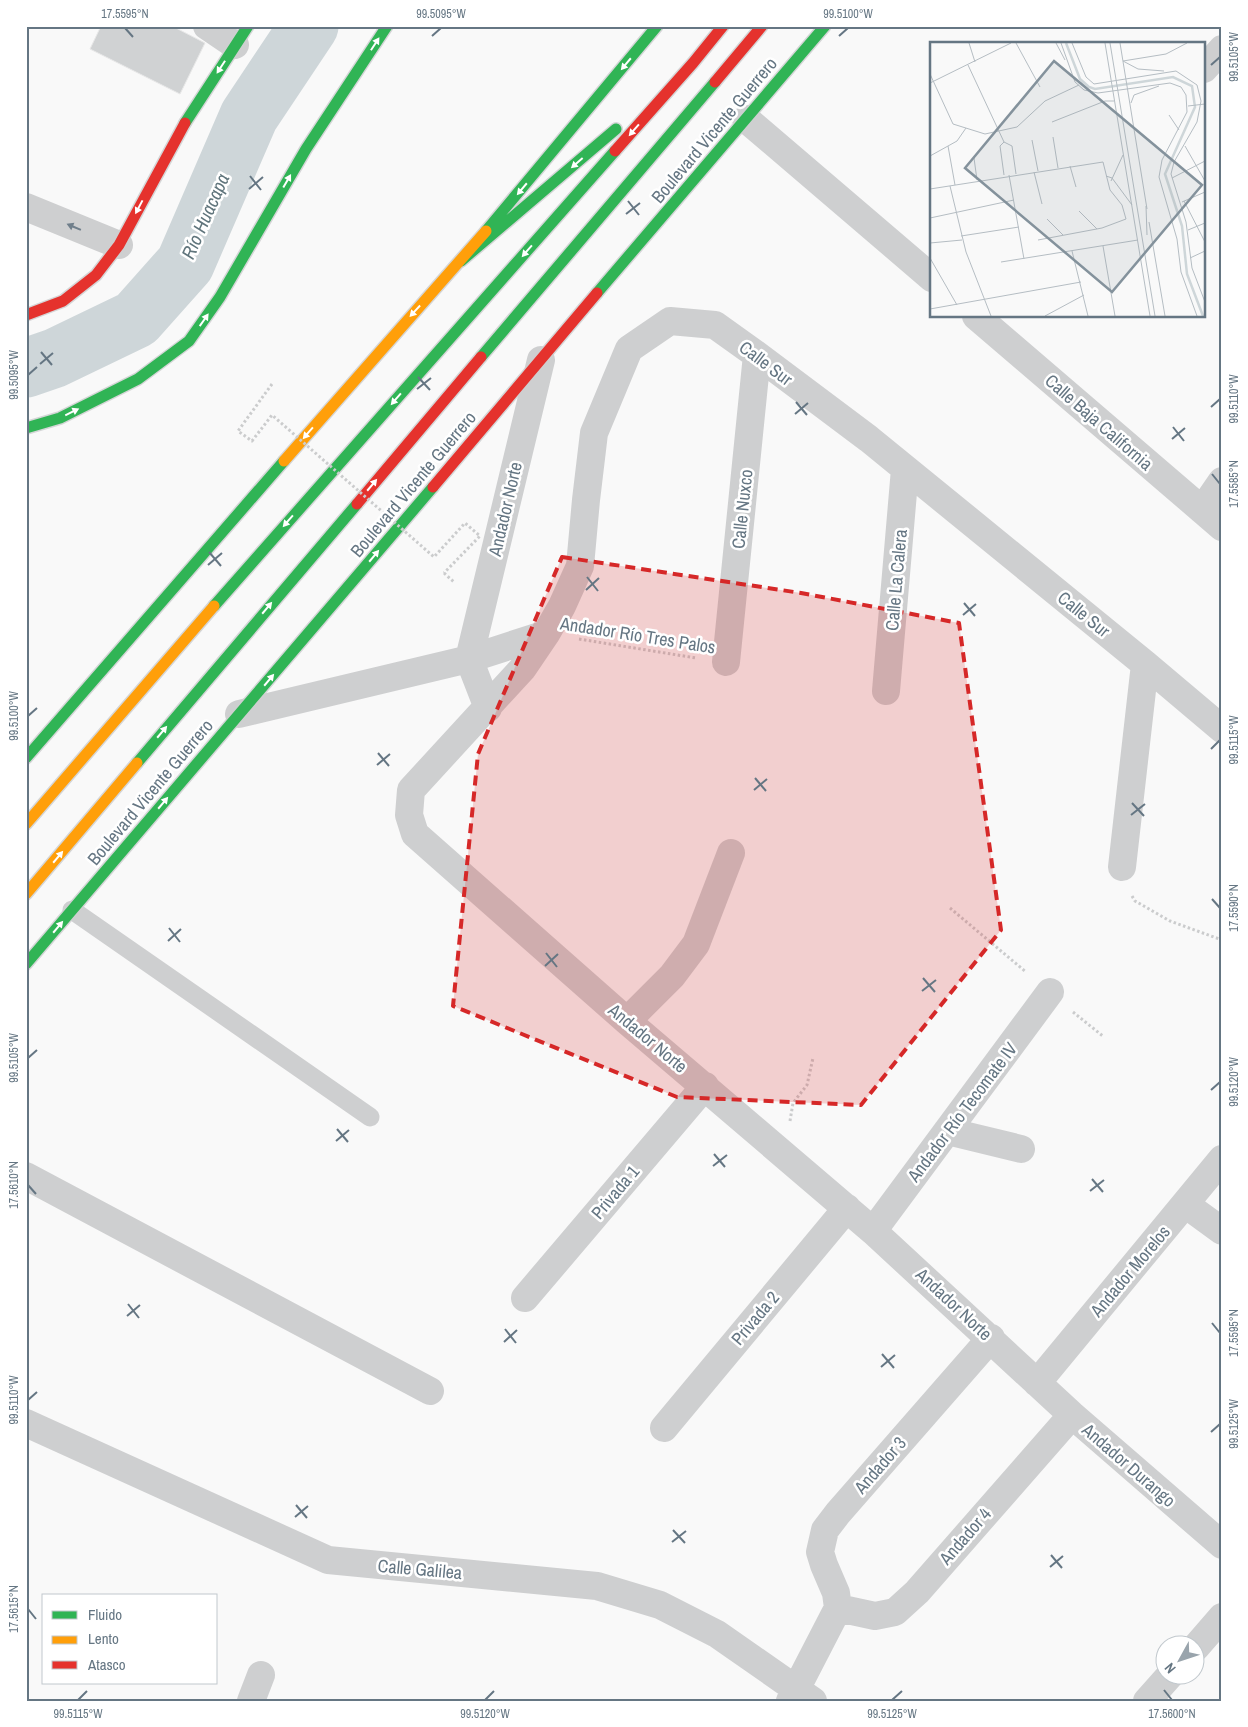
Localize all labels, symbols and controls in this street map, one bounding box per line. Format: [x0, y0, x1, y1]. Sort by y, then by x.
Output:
text: 17.5595°N [101, 6, 149, 22]
text: 99.5095°W [416, 6, 467, 22]
text: 99.5100°W [823, 6, 874, 22]
text: 99.5105°W [1226, 31, 1242, 82]
one-way arrow [370, 38, 380, 51]
inset map [930, 42, 1206, 318]
street label: Boulevard Vicente Guerrero [645, 52, 783, 208]
one-way arrow [620, 57, 631, 70]
one-way arrow [216, 60, 226, 73]
one-way arrow [628, 123, 640, 135]
one-way arrow [570, 157, 583, 168]
water label: Río Huacapa [175, 169, 236, 263]
one-way arrow [283, 175, 292, 188]
one-way arrow [516, 182, 527, 195]
one-way arrow [135, 200, 143, 214]
one-way arrow [67, 222, 81, 230]
one-way arrow [521, 245, 532, 258]
one-way arrow [409, 304, 421, 316]
one-way arrow [199, 314, 209, 327]
street label: Calle Sur [734, 335, 798, 391]
text: 99.5095°W [6, 349, 22, 400]
street label: Calle Baja California [1040, 368, 1158, 476]
text: 99.5110°W [1226, 374, 1242, 423]
one-way arrow [390, 393, 402, 405]
street label: Boulevard Vicente Guerrero [344, 406, 482, 562]
one-way arrow [65, 408, 79, 416]
one-way arrow [302, 427, 314, 439]
street label: Andador Norte [482, 459, 528, 560]
text: 17.5585°N [1226, 460, 1242, 508]
street label: Calle Nuxco [725, 468, 759, 550]
one-way arrow [367, 478, 378, 491]
one-way arrow [282, 515, 294, 527]
street label: Calle La Calera [879, 528, 913, 632]
one-way arrow [369, 550, 380, 563]
street label: Calle Sur [1053, 585, 1116, 643]
one-way arrow [261, 603, 273, 615]
street label: Andador Río Tres Palos [558, 610, 717, 660]
one-way arrow [263, 673, 274, 686]
text: 99.5100°W [6, 690, 22, 741]
street label: Boulevard Vicente Guerrero [81, 714, 219, 870]
text: 99.5115°W [1226, 715, 1242, 764]
one-way arrow [157, 726, 168, 739]
one-way arrow [158, 797, 169, 810]
one-way arrow [52, 850, 63, 863]
text: 17.5590°N [1226, 884, 1242, 932]
one-way arrow [52, 921, 64, 933]
street label: Andador Norte [602, 997, 693, 1078]
text: 99.5105°W [6, 1032, 22, 1083]
street label: Andador Río Tecomate IV [901, 1037, 1023, 1188]
text: 99.5120°W [1226, 1056, 1242, 1107]
street label: Privada 1 [585, 1159, 645, 1224]
text: 17.5610°N [6, 1161, 22, 1209]
street label: Andador Morelos [1084, 1220, 1176, 1323]
street label: Andador Norte [910, 1261, 998, 1346]
street label: Privada 2 [725, 1286, 785, 1350]
text: 17.5595°N [1226, 1309, 1242, 1357]
text: 99.5110°W [6, 1375, 22, 1424]
text: 99.5125°W [1226, 1398, 1242, 1449]
street label: Andador Durango [1076, 1417, 1181, 1513]
street label: Andador 3 [848, 1431, 912, 1500]
street label: Andador 4 [933, 1502, 997, 1571]
street label: Calle Galilea [377, 1553, 463, 1585]
text: 17.5615°N [6, 1585, 22, 1633]
legend [42, 1594, 218, 1684]
text: Fluido [88, 1604, 122, 1625]
text: Lento [88, 1628, 119, 1649]
north arrow [1156, 1634, 1206, 1684]
text: Atasco [87, 1654, 126, 1675]
text: N [1160, 1659, 1180, 1677]
text: 99.5115°W [54, 1706, 103, 1722]
text: 99.5120°W [460, 1706, 511, 1722]
text: 99.5125°W [867, 1706, 918, 1722]
text: 17.5600°N [1148, 1706, 1196, 1722]

